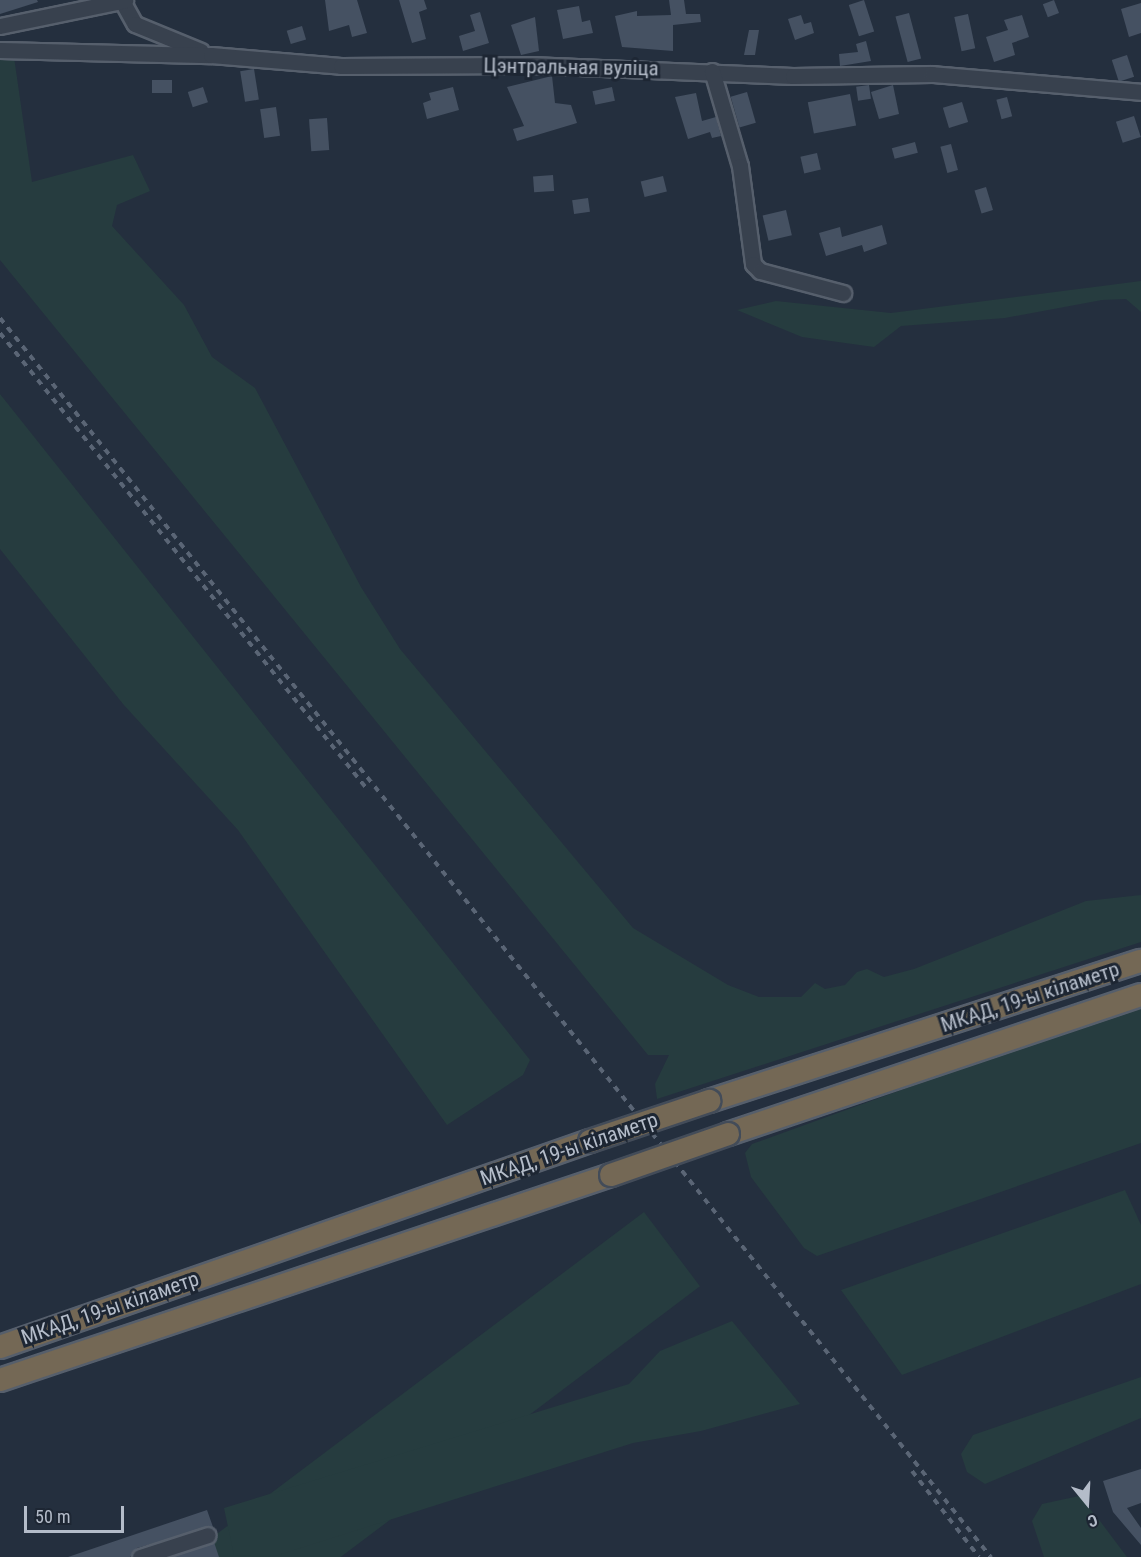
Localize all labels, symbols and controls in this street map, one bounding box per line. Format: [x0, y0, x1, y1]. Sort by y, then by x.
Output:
street label: Цэнтральная вуліца [483, 53, 659, 81]
street label: МКАД, 19-ы кіламетр [938, 956, 1122, 1038]
street label: МКАД, 19-ы кіламетр [477, 1107, 661, 1191]
street label: МКАД, 19-ы кіламетр [18, 1266, 202, 1350]
north arrow [1057, 1473, 1117, 1533]
scale bar [27, 1494, 128, 1532]
text: 50 m [35, 1506, 70, 1527]
text: С [1085, 1510, 1100, 1531]

